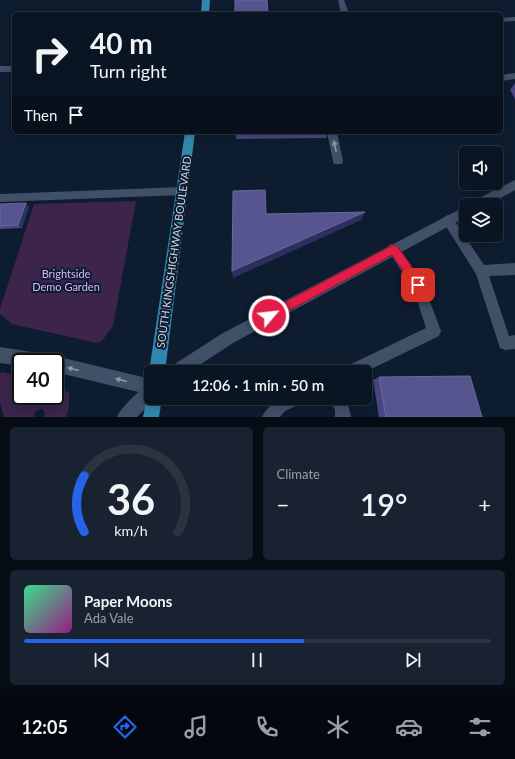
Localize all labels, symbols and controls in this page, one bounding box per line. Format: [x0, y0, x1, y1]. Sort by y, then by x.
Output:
text: 40 m [90, 26, 153, 60]
icon: right [24, 28, 76, 80]
text: Turn right [90, 60, 167, 82]
icon: arrive [65, 104, 87, 126]
text: Then [24, 106, 57, 124]
one-way arrow [332, 140, 338, 152]
map controls [459, 146, 503, 242]
button: sound [459, 146, 503, 190]
street label: SOUTH KINGSHIGHWAY BOULEVARD [154, 155, 193, 349]
button: layers [459, 198, 503, 242]
park label: Brightside Demo Garden [32, 267, 100, 293]
pin [401, 268, 435, 302]
icon: arrive [407, 274, 429, 296]
position arrow [248, 295, 290, 337]
speed limit sign: 40 [12, 353, 64, 405]
one-way arrow [67, 365, 79, 371]
text: 12:06 · 1 min · 50 m [192, 376, 324, 394]
one-way arrow [115, 377, 127, 383]
text: Climate [277, 466, 320, 482]
text: 36 [107, 473, 155, 523]
text: 19° [360, 486, 407, 522]
text: − [277, 491, 289, 518]
text: + [478, 491, 491, 518]
text: km/h [115, 521, 148, 538]
text: Paper Moons [84, 592, 172, 610]
text: Ada Vale [84, 610, 134, 626]
icon: previous [91, 649, 113, 671]
icon: pause [246, 649, 268, 671]
icon: next [402, 649, 424, 671]
icon: directions [111, 713, 139, 741]
icon: music [182, 713, 210, 741]
icon: phone [253, 713, 281, 741]
icon: climate [324, 713, 352, 741]
icon: car [395, 713, 423, 741]
icon: filters [466, 713, 494, 741]
text: 12:05 [21, 716, 68, 738]

